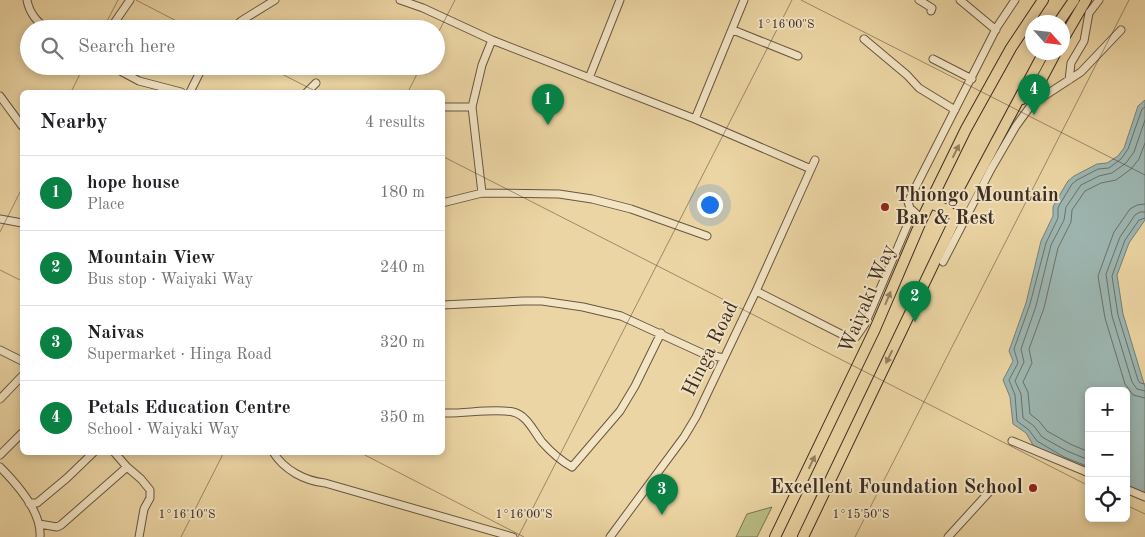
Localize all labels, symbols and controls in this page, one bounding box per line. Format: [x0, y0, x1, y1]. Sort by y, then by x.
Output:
north arrow [1025, 15, 1070, 60]
text: 1°16'00"S [758, 19, 814, 31]
search box [20, 20, 445, 75]
icon: search [38, 34, 66, 62]
text: Search here [78, 38, 175, 57]
pin: 4 [1018, 74, 1050, 115]
pin: 1 [532, 84, 564, 125]
text: Nearby [40, 112, 108, 133]
text: 4 results [365, 115, 425, 131]
one-way arrow [952, 144, 960, 158]
text: hope house [87, 174, 180, 193]
text: 1 [51, 185, 61, 201]
text: 180 m [380, 185, 425, 201]
place label: Thiongo Mountain Bar & Rest [895, 186, 1059, 229]
your location [697, 192, 723, 218]
text: Place [87, 197, 124, 213]
marker: Thiongo Mountain Bar & Rest [879, 201, 891, 213]
street label: Waiyaki Way [836, 241, 900, 356]
text: Mountain View [87, 249, 215, 268]
text: 2 [51, 260, 61, 276]
text: 240 m [380, 260, 425, 276]
text: Bus stop · Waiyaki Way [87, 272, 253, 288]
pin: 2 [899, 281, 931, 322]
one-way arrow [884, 291, 892, 305]
street label: Hinga Road [679, 298, 743, 400]
text: Naivas [87, 324, 144, 343]
text: 3 [51, 335, 61, 351]
text: 320 m [380, 335, 425, 351]
text: Supermarket · Hinga Road [87, 347, 272, 363]
one-way arrow [885, 350, 893, 365]
map controls [1085, 387, 1130, 522]
button: + [1085, 387, 1130, 432]
text: Petals Education Centre [87, 399, 291, 418]
text: 4 [51, 410, 61, 426]
text: 350 m [380, 410, 425, 426]
text: School · Waiyaki Way [87, 422, 239, 438]
button: − [1085, 432, 1130, 477]
one-way arrow [808, 454, 816, 469]
pin: 3 [646, 474, 678, 515]
button: locate [1085, 477, 1130, 522]
place label: Excellent Foundation School [770, 478, 1023, 498]
marker: Excellent Foundation School [1027, 482, 1039, 494]
text: 1°15'50"S [833, 508, 889, 521]
text: 1°16'10"S [159, 509, 215, 521]
text: 1°16'00"S [496, 509, 552, 521]

